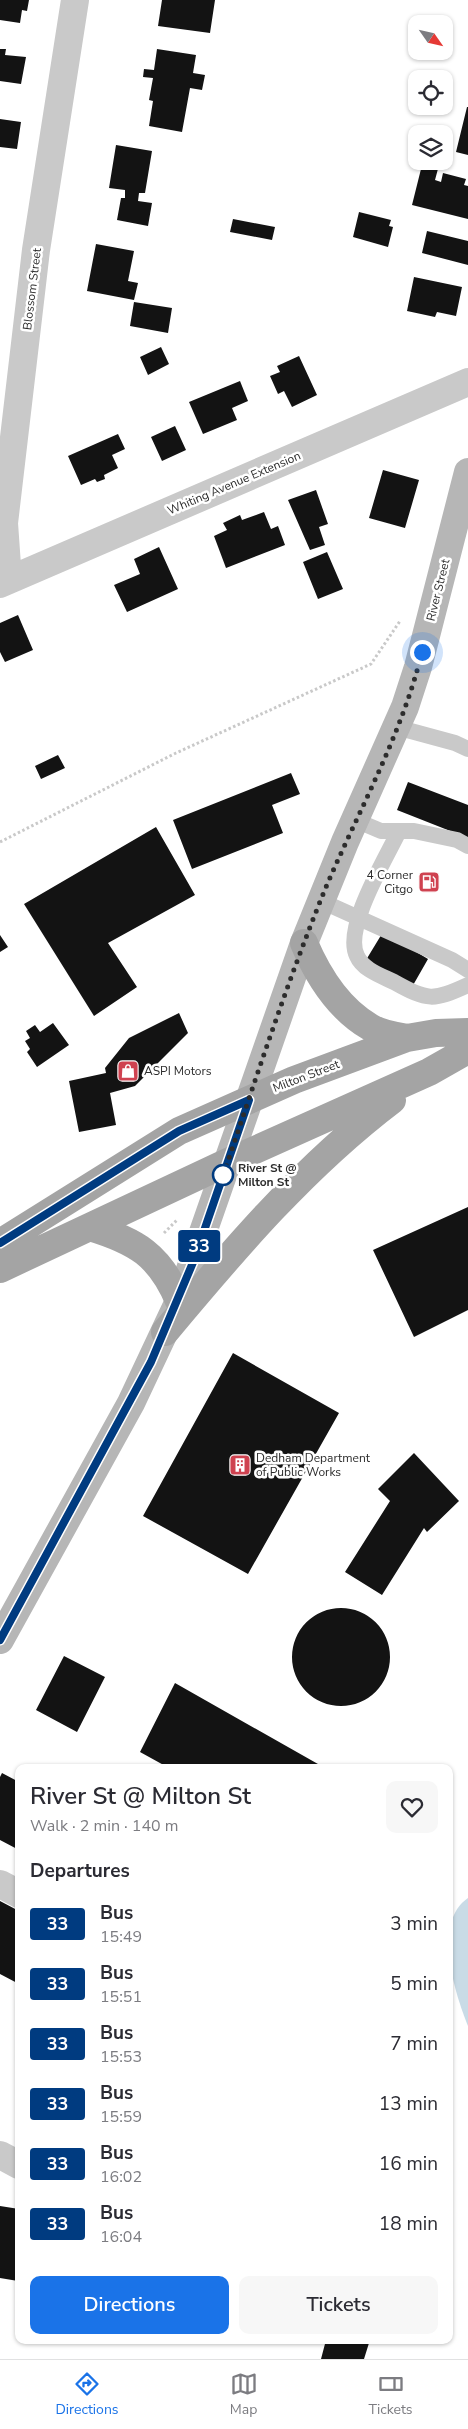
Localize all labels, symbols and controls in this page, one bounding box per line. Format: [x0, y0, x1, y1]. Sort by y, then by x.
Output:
north arrow [408, 15, 452, 60]
map controls [408, 15, 453, 170]
button: locate [408, 70, 453, 115]
button: layers [408, 125, 453, 170]
street label: Blossom Street [19, 246, 45, 331]
street label: Whiting Avenue Extension [165, 448, 303, 518]
street label: River Street [423, 557, 454, 623]
your location [410, 640, 435, 665]
place label: 4 Corner Citgo [367, 867, 414, 897]
fuel station icon: 4 Corner Citgo [417, 870, 441, 894]
street label: Milton Street [270, 1056, 342, 1096]
shop icon: ASPI Motors [116, 1059, 140, 1083]
place label: ASPI Motors [144, 1063, 212, 1079]
place label: River St @ Milton St [238, 1160, 297, 1190]
marker: River St @ Milton St [212, 1164, 234, 1186]
line badge: 33 [176, 1230, 222, 1262]
text: 33 [188, 1234, 210, 1258]
place label: Dedham Department of Public Works [256, 1450, 371, 1480]
building icon: Dedham Department of Public Works [228, 1453, 252, 1477]
text: River St @ Milton St [30, 1780, 251, 1812]
button: heart [386, 1781, 438, 1833]
text: Walk · 2 min · 140 m [30, 1815, 178, 1837]
text: Departures [30, 1858, 130, 1884]
text: Bus [100, 1900, 133, 1926]
text: 3 min [390, 1911, 438, 1937]
text: 33 [47, 1912, 68, 1936]
text: 15:49 [100, 1926, 142, 1948]
text: Bus [100, 1960, 133, 1986]
text: 5 min [390, 1971, 438, 1997]
text: 33 [47, 1972, 68, 1996]
text: 15:51 [100, 1986, 142, 2008]
text: Bus [100, 2020, 133, 2046]
text: 7 min [390, 2031, 438, 2057]
text: 33 [47, 2032, 68, 2056]
text: 15:53 [100, 2046, 142, 2068]
text: Bus [100, 2080, 133, 2106]
text: 13 min [379, 2091, 438, 2117]
text: 33 [47, 2092, 68, 2116]
text: 15:59 [100, 2106, 142, 2128]
text: Bus [100, 2140, 133, 2166]
text: 16 min [379, 2151, 438, 2177]
text: 33 [47, 2152, 68, 2176]
text: 16:02 [100, 2166, 142, 2188]
text: Bus [100, 2200, 133, 2226]
text: 18 min [379, 2211, 438, 2237]
text: 33 [47, 2212, 68, 2236]
text: 16:04 [100, 2226, 142, 2248]
button: Directions [30, 2276, 229, 2334]
button: Tickets [239, 2276, 438, 2334]
tab: Directions [55, 2370, 119, 2419]
tab: Map [230, 2370, 258, 2419]
tab: Tickets [368, 2370, 413, 2419]

